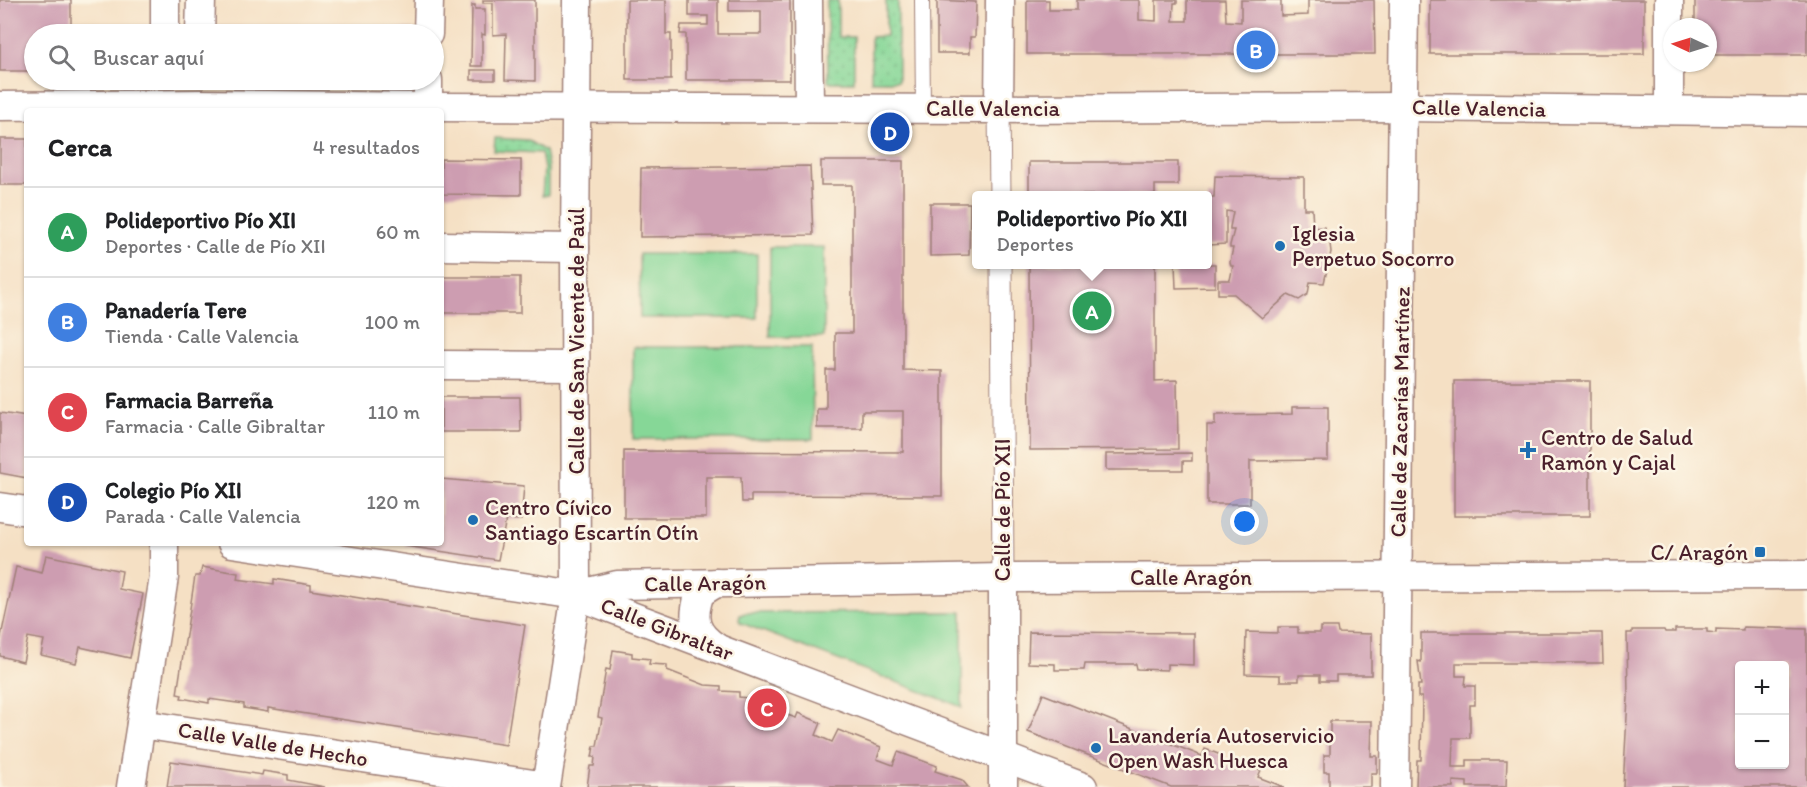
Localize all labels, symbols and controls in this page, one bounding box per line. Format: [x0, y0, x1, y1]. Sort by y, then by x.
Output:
north arrow [1663, 18, 1717, 72]
search box [24, 24, 444, 90]
pin: B [1236, 28, 1276, 72]
icon: search [45, 41, 78, 74]
text: Buscar aquí [93, 44, 204, 71]
street label: Calle Valencia [1412, 93, 1547, 123]
street label: Calle Valencia [926, 95, 1061, 122]
pin: D [870, 110, 910, 154]
text: Cerca [48, 131, 112, 163]
text: 4 resultados [313, 135, 420, 159]
popup [972, 191, 1212, 269]
text: Polideportivo Pío XII [997, 205, 1187, 232]
text: Polideportivo Pío XII [105, 207, 296, 234]
street label: Calle de San Vicente de Paúl [563, 207, 590, 475]
text: A [61, 220, 74, 244]
text: 60 m [376, 220, 420, 244]
place label: Iglesia Perpetuo Socorro [1292, 220, 1454, 272]
text: Deportes [997, 232, 1074, 256]
text: Deportes · Calle de Pío XII [105, 234, 326, 258]
marker: Iglesia Perpetuo Socorro [1273, 239, 1287, 253]
street label: Calle de Zacarías Martínez [1384, 286, 1416, 538]
pin: A [1072, 288, 1112, 334]
text: Panadería Tere [105, 297, 247, 324]
text: B [61, 310, 74, 334]
text: 100 m [365, 310, 420, 334]
text: Tienda · Calle Valencia [105, 324, 299, 348]
text: Farmacia Barreña [105, 387, 273, 414]
text: C [61, 400, 74, 424]
text: 110 m [368, 400, 420, 424]
text: Farmacia · Calle Gibraltar [105, 414, 325, 438]
place label: Centro de Salud Ramón y Cajal [1541, 424, 1693, 476]
street label: Calle de Pío XII [989, 439, 1016, 581]
marker: Centro de Salud Ramón y Cajal [1519, 441, 1537, 459]
text: Colegio Pío XII [105, 477, 242, 504]
text: D [61, 490, 74, 514]
text: 120 m [367, 490, 420, 514]
place label: Centro Cívico Santiago Escartín Otín [485, 494, 699, 546]
text: Parada · Calle Valencia [105, 504, 301, 528]
your location [1230, 507, 1259, 536]
marker: Centro Cívico Santiago Escartín Otín [466, 513, 480, 527]
place label: C/ Aragón [1650, 539, 1749, 566]
marker: C/ Aragón [1753, 545, 1767, 559]
street label: Calle Aragón [1130, 564, 1252, 591]
street label: Calle Aragón [644, 568, 766, 598]
street label: Calle Gibraltar [597, 591, 737, 667]
map controls [1735, 661, 1789, 769]
button: + [1735, 661, 1789, 715]
pin: C [748, 686, 786, 730]
button: − [1735, 715, 1789, 769]
street label: Calle Valle de Hecho [176, 716, 370, 772]
place label: Lavandería Autoservicio Open Wash Huesca [1108, 722, 1334, 774]
marker: Lavandería Autoservicio Open Wash Huesca [1089, 741, 1103, 755]

